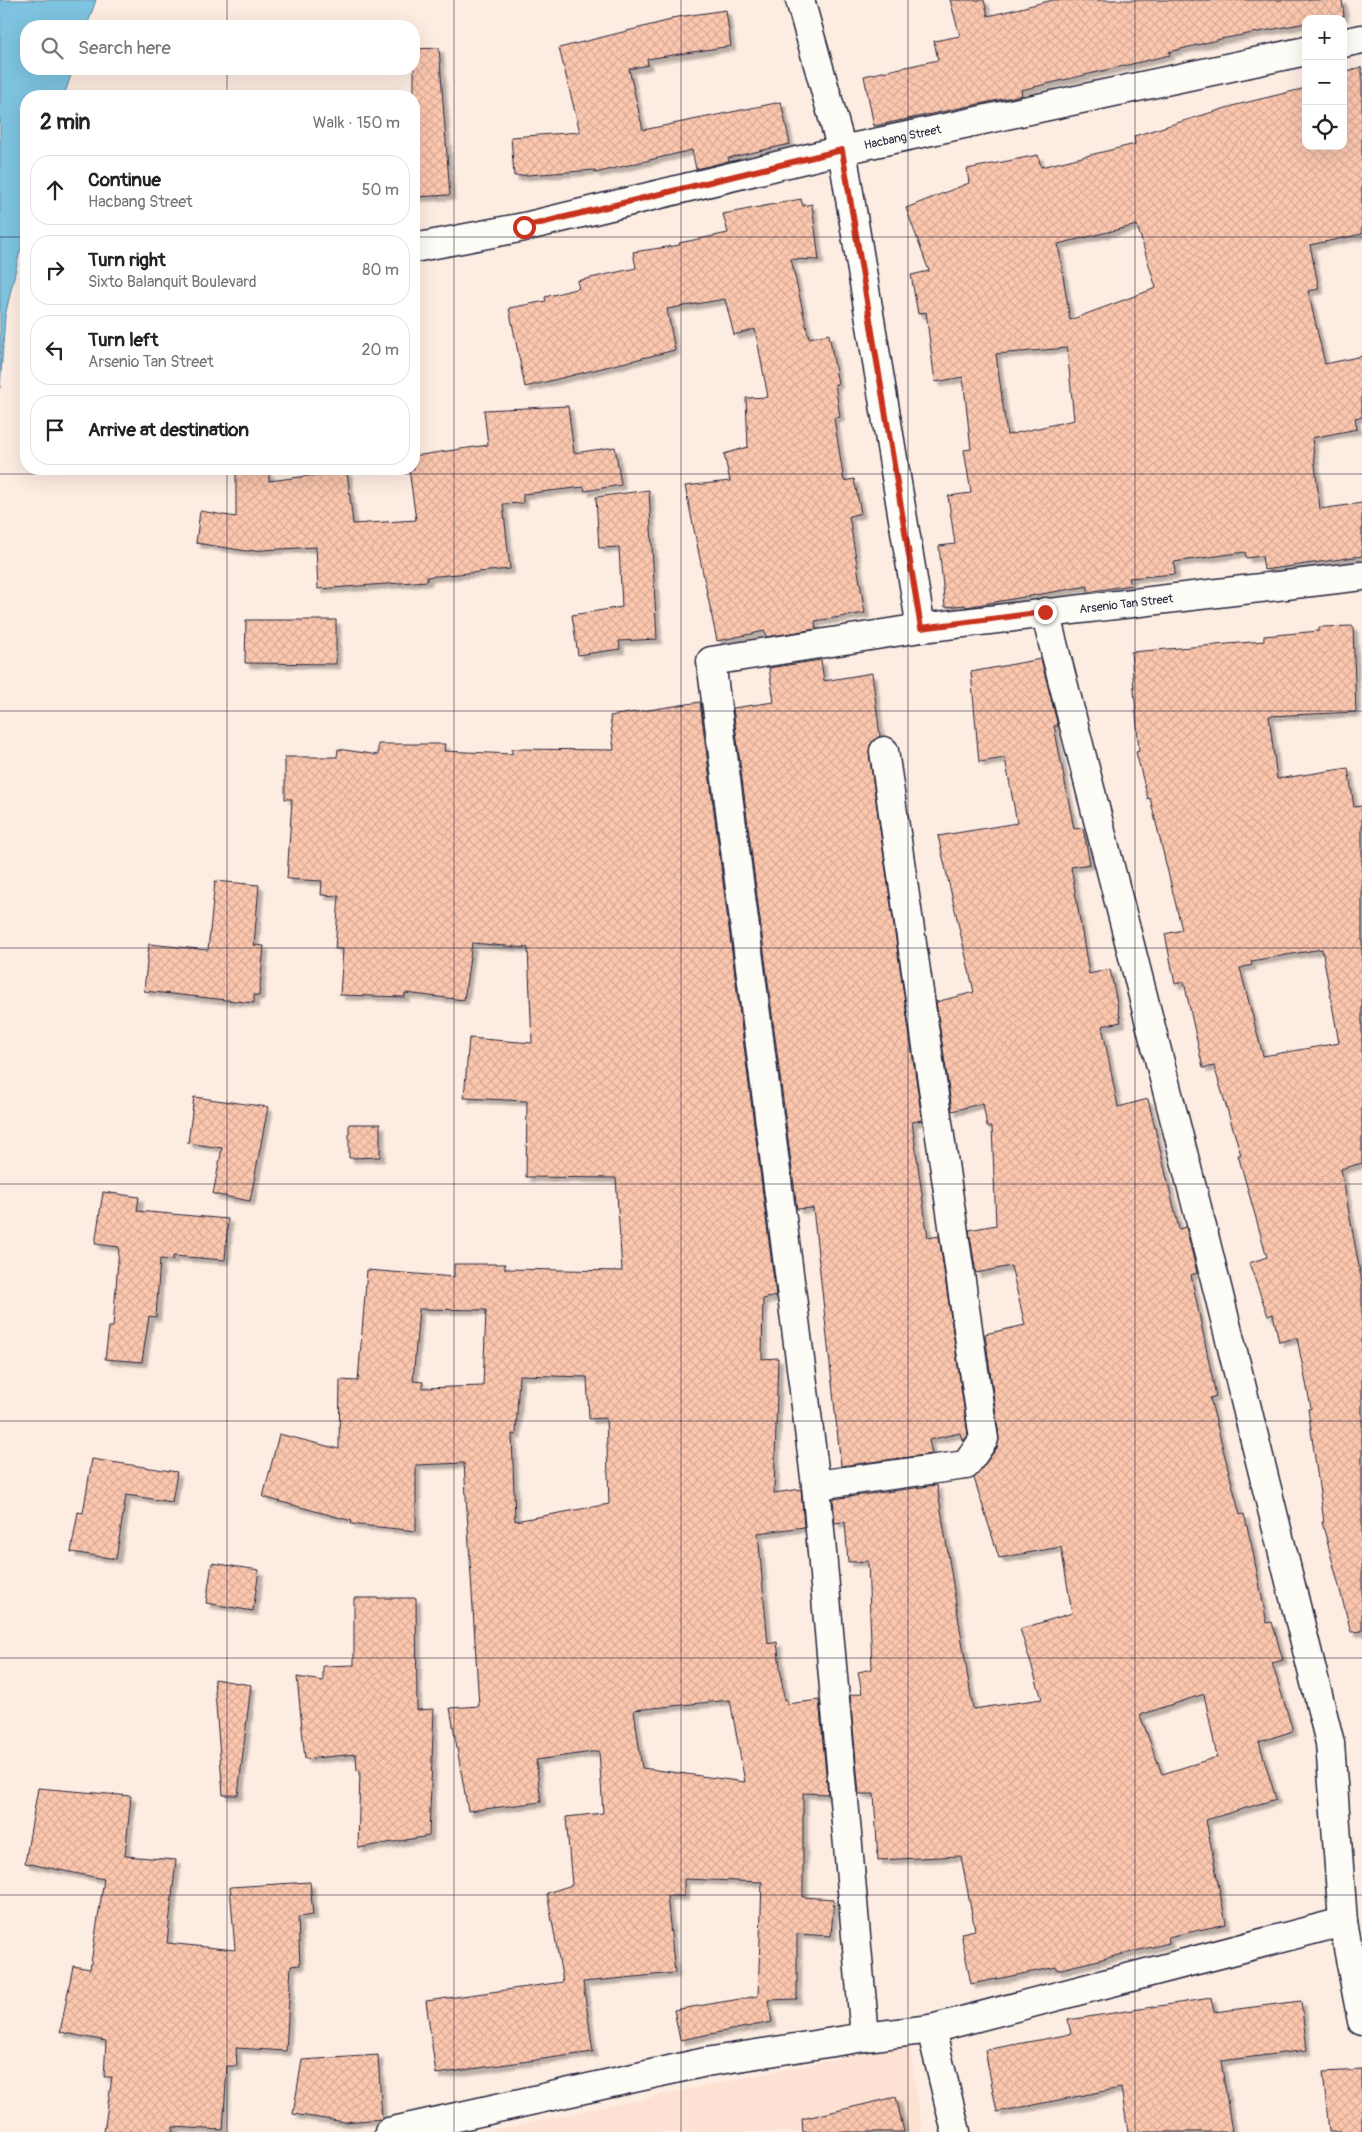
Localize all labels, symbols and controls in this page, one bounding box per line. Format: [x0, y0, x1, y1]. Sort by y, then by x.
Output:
map controls [1302, 15, 1347, 150]
button: + [1302, 15, 1347, 60]
search box [20, 20, 420, 75]
icon: search [38, 34, 66, 62]
text: Search here [78, 36, 171, 60]
button: − [1302, 60, 1347, 105]
button: locate [1302, 105, 1347, 150]
text: 2 min [40, 109, 90, 136]
text: Walk · 150 m [313, 113, 400, 133]
street label: Hacbang Street [863, 122, 943, 153]
text: Continue [88, 168, 161, 192]
icon: ahead [41, 176, 69, 204]
text: 50 m [362, 180, 399, 200]
text: Hacbang Street [88, 192, 192, 212]
route start [513, 216, 536, 239]
text: Turn right [88, 248, 166, 272]
icon: right [41, 256, 69, 284]
text: 80 m [362, 260, 399, 280]
text: Sixto Balanquit Boulevard [88, 272, 257, 292]
text: Turn left [88, 328, 158, 352]
icon: left [41, 336, 69, 364]
text: 20 m [361, 340, 399, 360]
text: Arsenio Tan Street [88, 352, 214, 372]
icon: arrive [41, 416, 69, 444]
text: Arrive at destination [88, 418, 249, 442]
street label: Arsenio Tan Street [1078, 591, 1174, 617]
route end [1034, 601, 1057, 624]

